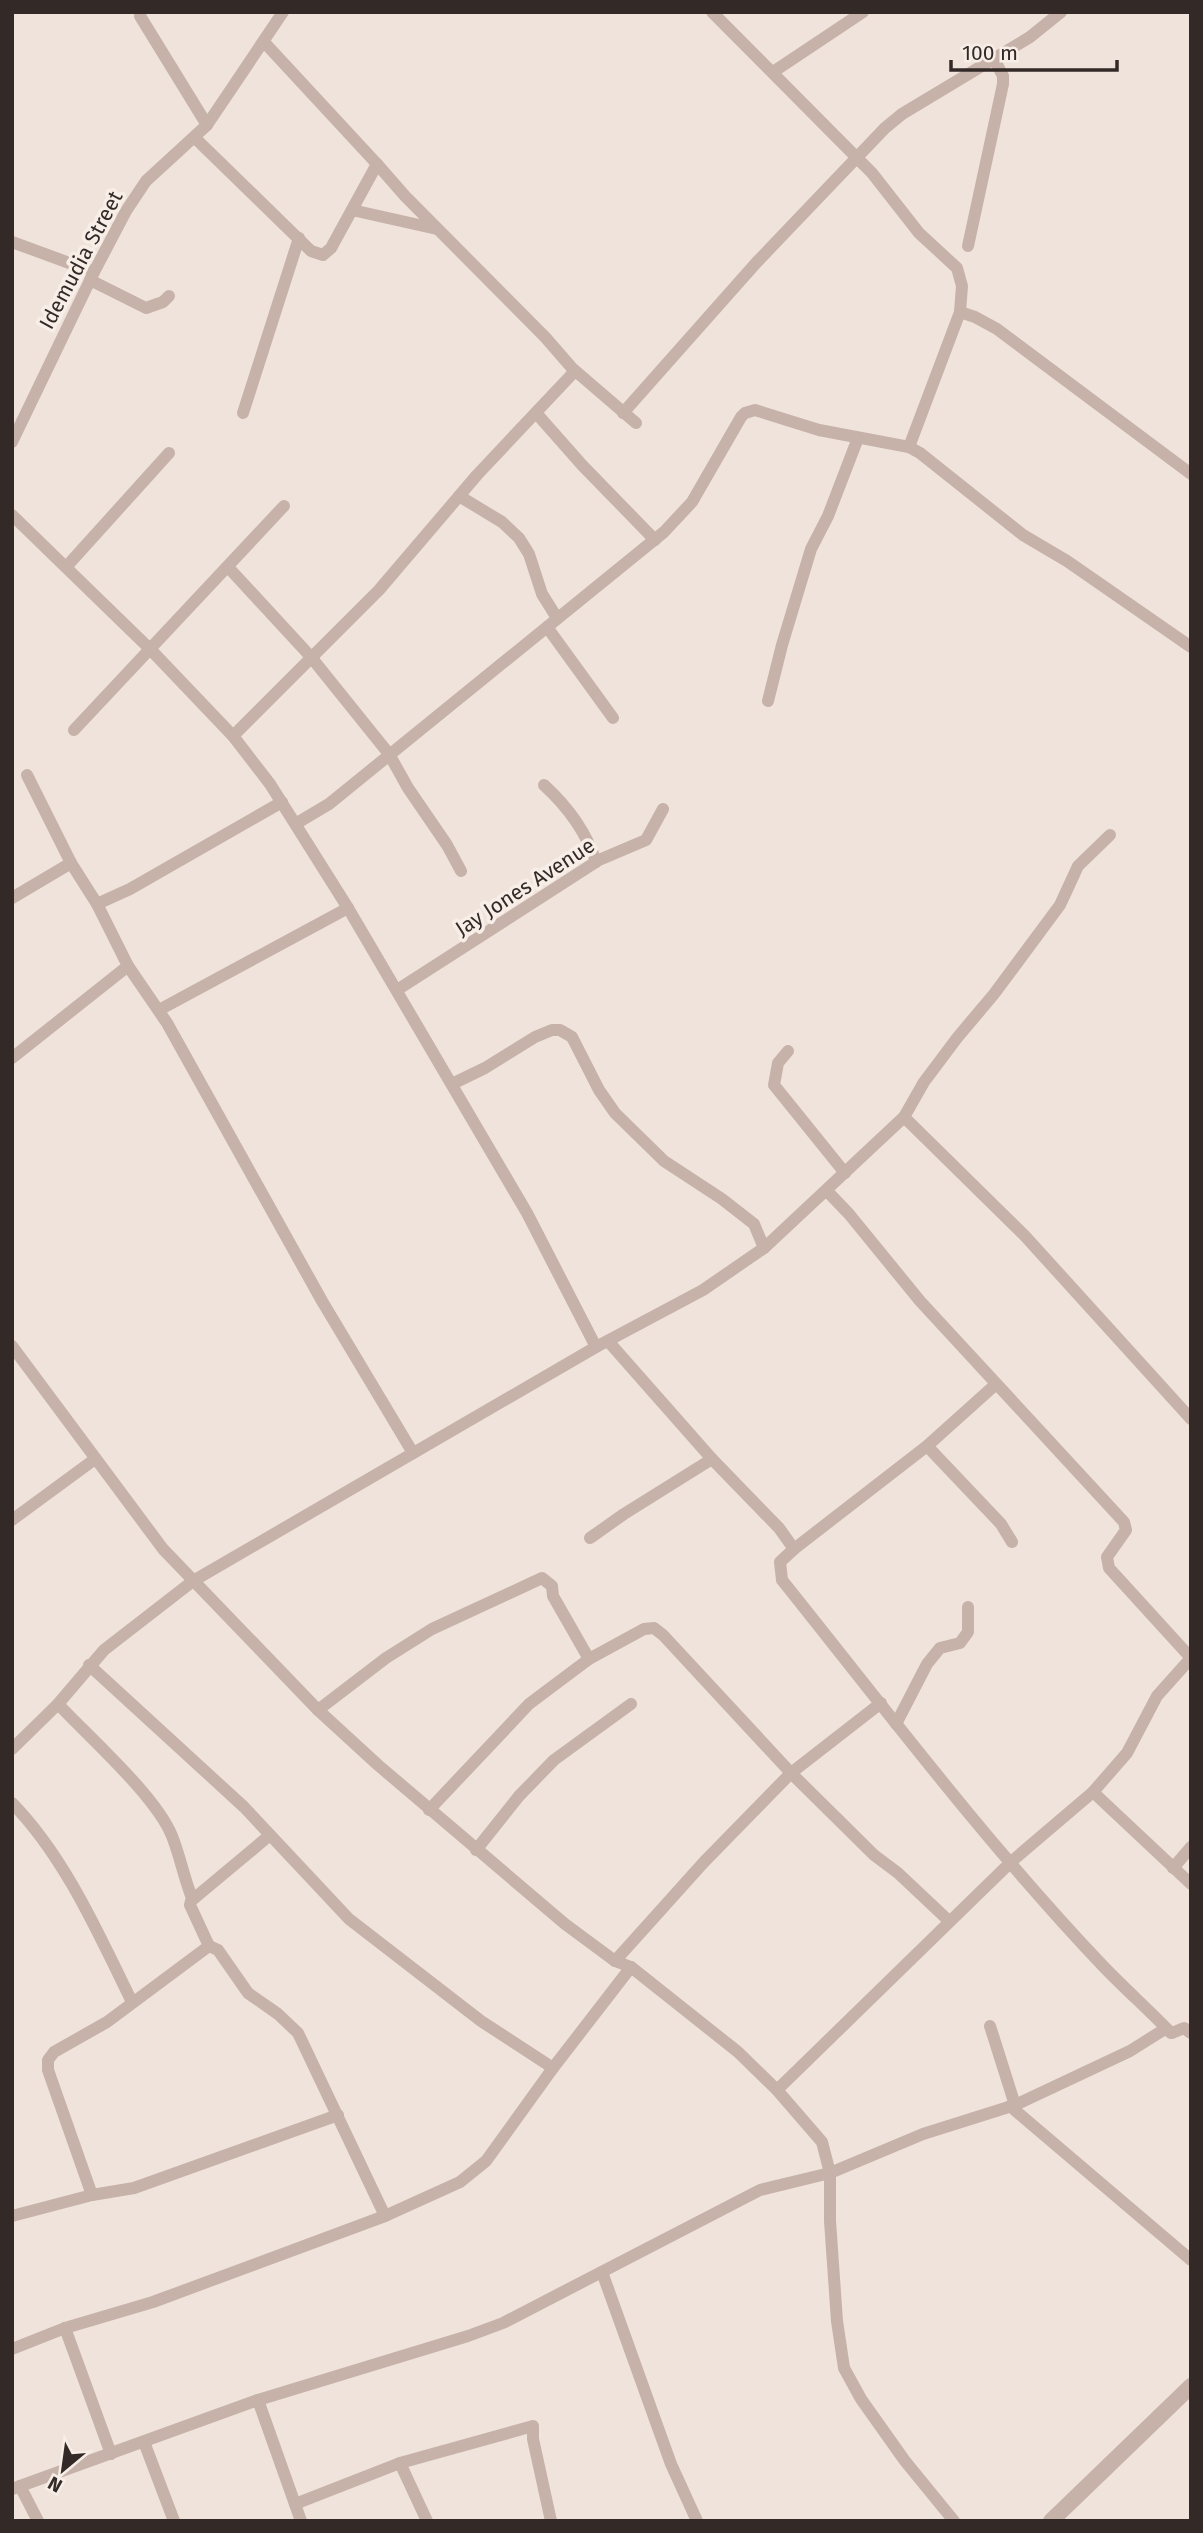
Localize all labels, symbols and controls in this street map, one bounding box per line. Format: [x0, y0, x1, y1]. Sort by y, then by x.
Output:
scale bar [951, 28, 1117, 72]
text: 100 m [962, 40, 1018, 66]
street label: Idemudia Street [34, 186, 129, 334]
street label: Jay Jones Avenue [450, 832, 600, 942]
north arrow [28, 2435, 98, 2505]
text: N [44, 2471, 66, 2498]

